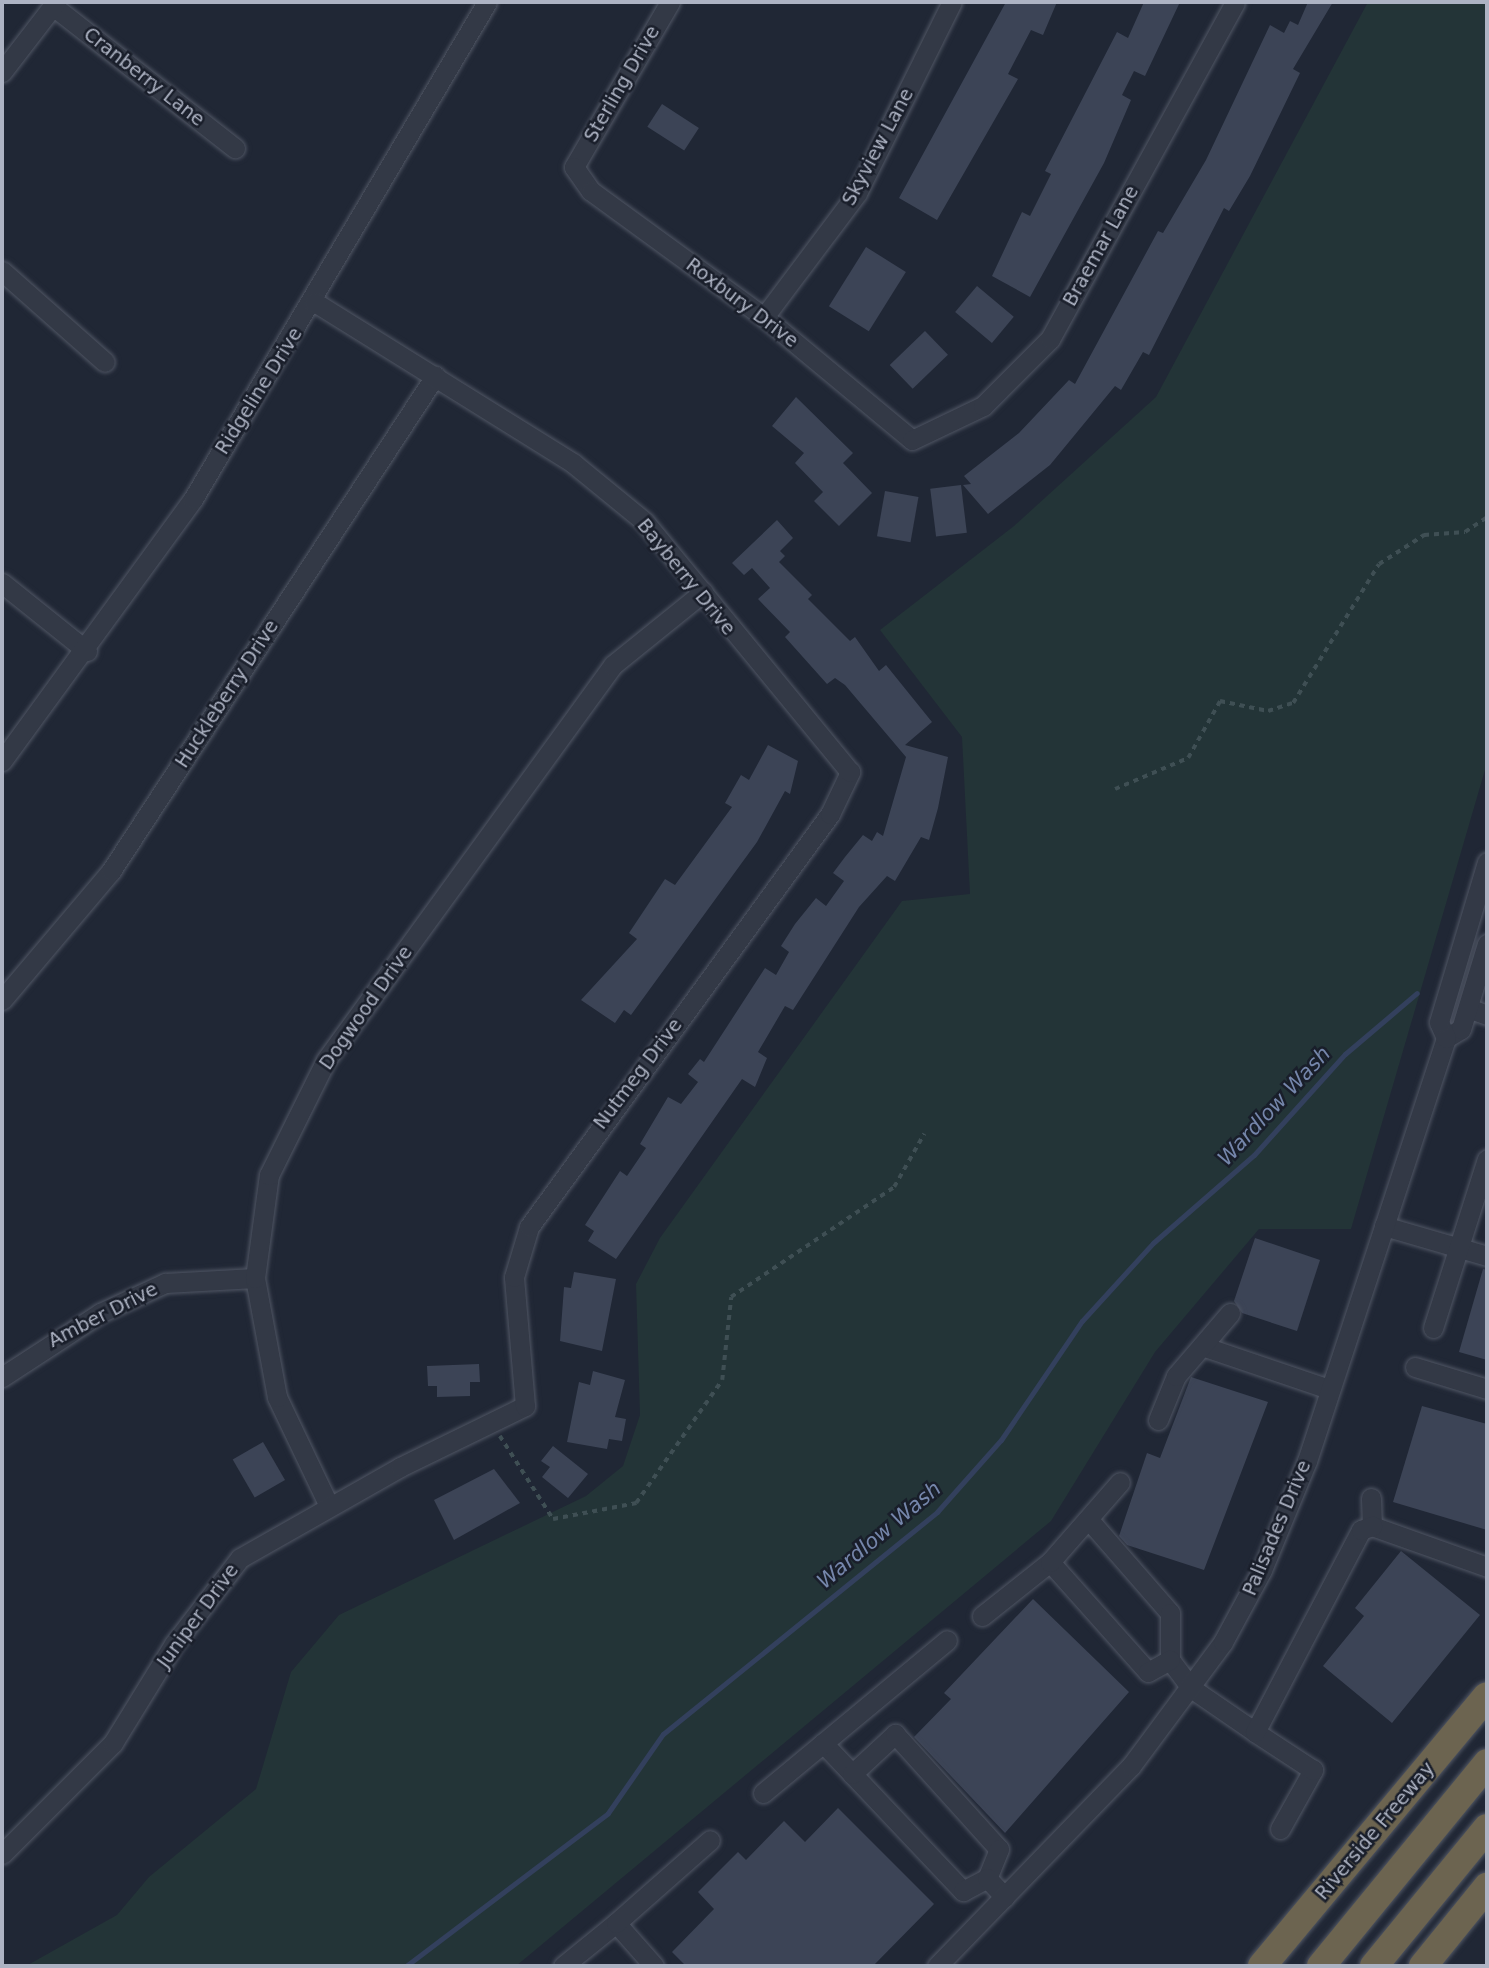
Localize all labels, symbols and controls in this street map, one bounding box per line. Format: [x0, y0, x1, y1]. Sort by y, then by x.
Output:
street label: Sterling Drive [580, 22, 664, 146]
street label: Cranberry Lane [79, 23, 209, 131]
street label: Skyview Lane [838, 85, 918, 209]
street label: Braemar Lane [1059, 182, 1143, 310]
street label: Roxbury Drive [681, 253, 803, 353]
street label: Ridgeline Drive [211, 323, 307, 459]
street label: Bayberry Drive [632, 514, 740, 640]
street label: Huckleberry Drive [171, 616, 283, 772]
street label: Dogwood Drive [315, 942, 417, 1074]
street label: Nutmeg Drive [589, 1014, 687, 1134]
water label: Wardlow Wash [1212, 1041, 1336, 1171]
street label: Amber Drive [44, 1278, 162, 1352]
street label: Palisades Drive [1238, 1457, 1316, 1599]
water label: Wardlow Wash [812, 1476, 946, 1594]
street label: Juniper Drive [153, 1559, 243, 1673]
street label: Riverside Freeway [1311, 1757, 1439, 1905]

